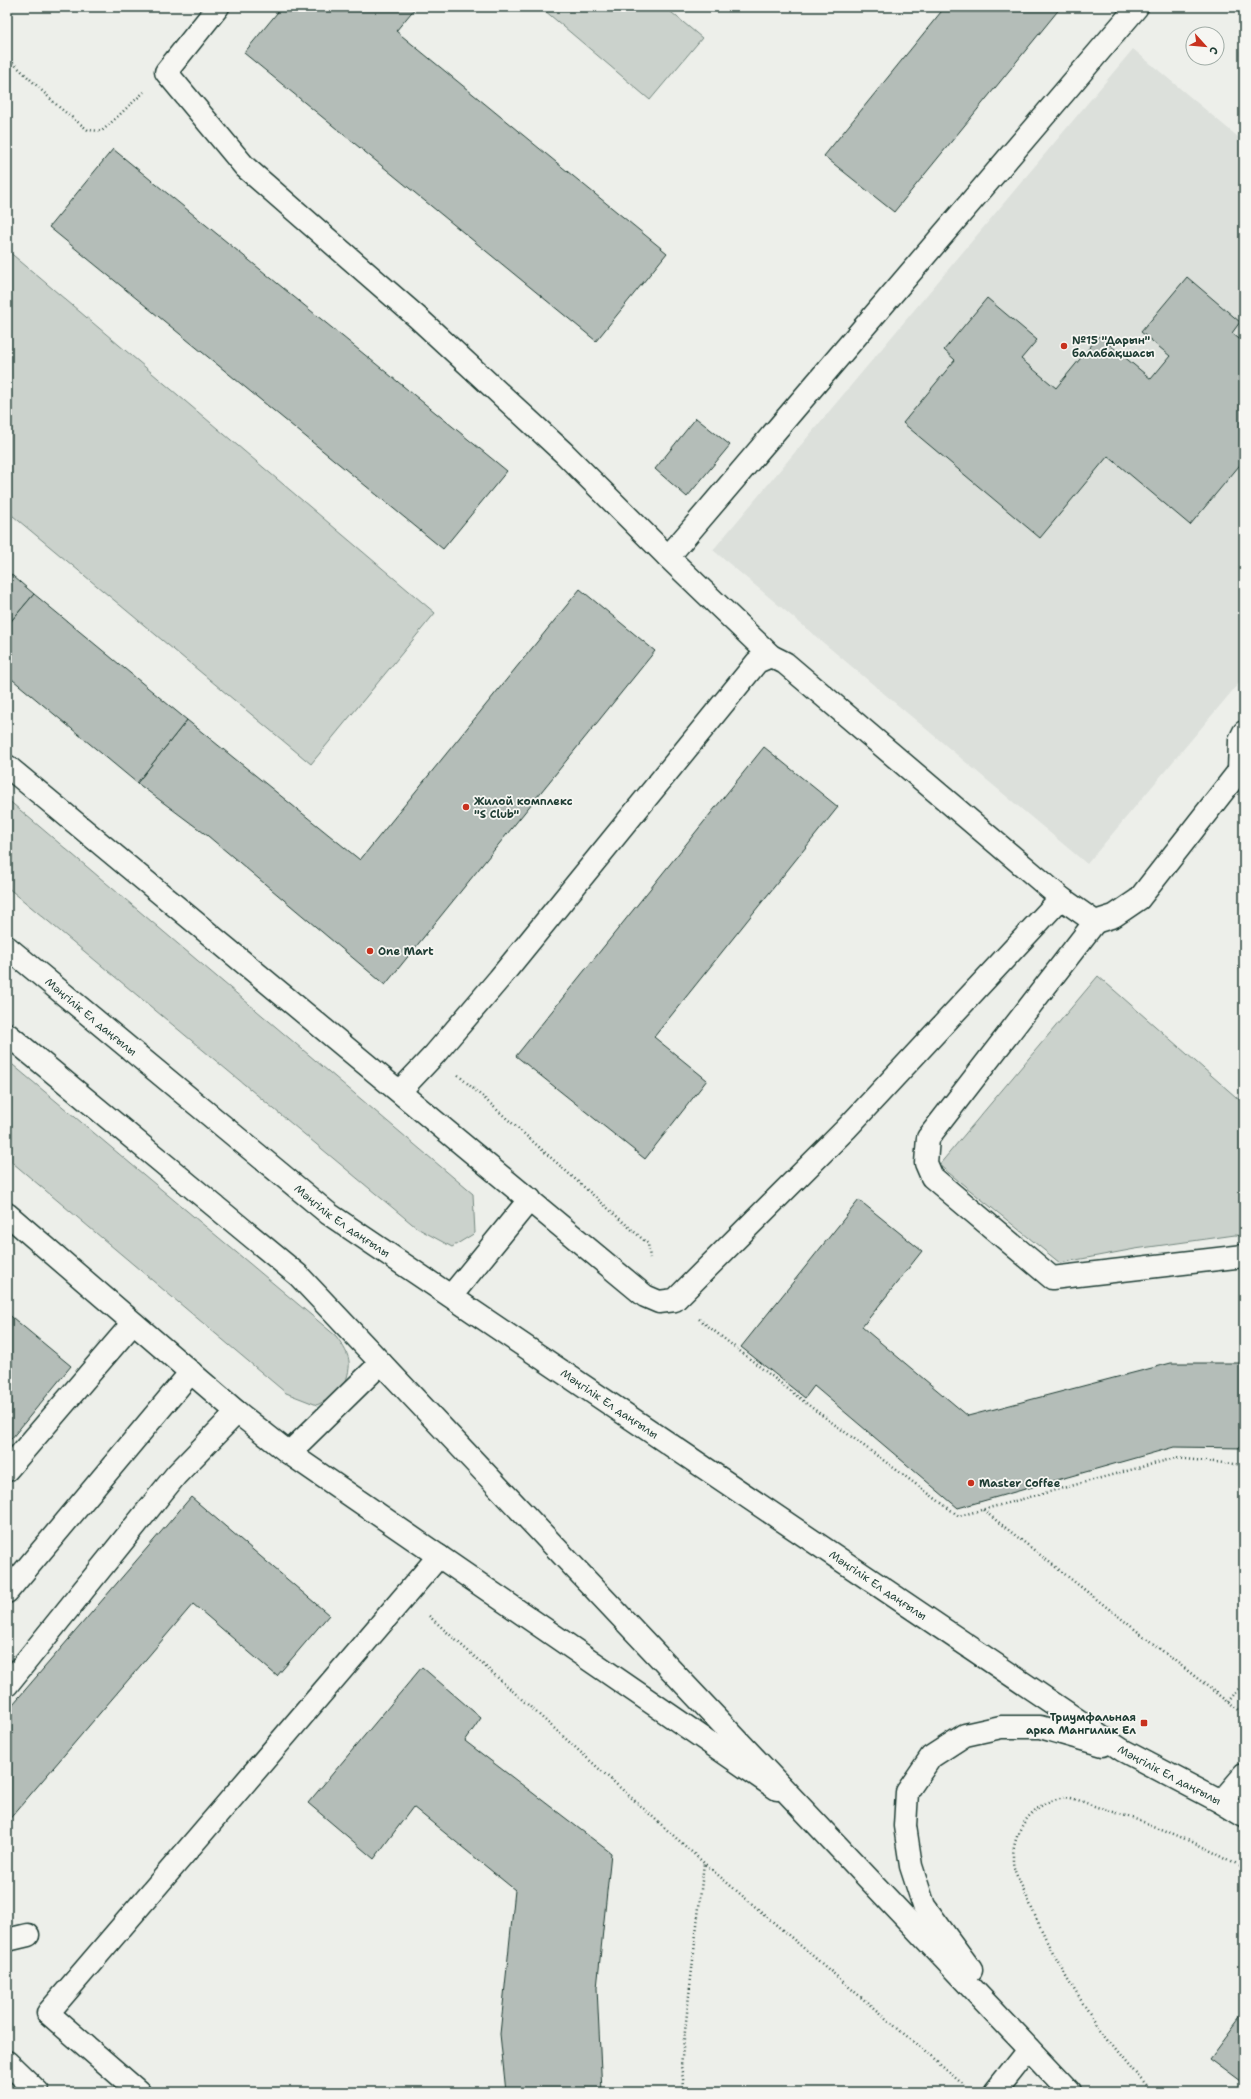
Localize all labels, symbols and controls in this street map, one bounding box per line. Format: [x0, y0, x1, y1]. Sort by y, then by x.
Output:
north arrow [1185, 26, 1225, 66]
text: С [1205, 44, 1222, 57]
place label: №15 "Дарын" балабақшасы [1072, 333, 1155, 361]
marker: №15 "Дарын" балабақшасы [1059, 341, 1069, 351]
place label: Жилой комплекс "S Club" [474, 794, 573, 822]
marker: Жилой комплекс "S Club" [461, 802, 471, 812]
place label: One Mart [378, 944, 434, 959]
marker: One Mart [365, 946, 375, 956]
street label: Мәңгілік Ел даңғылы [42, 975, 140, 1059]
street label: Мәңгілік Ел даңғылы [291, 1181, 393, 1261]
street label: Мәңгілік Ел даңғылы [558, 1366, 661, 1442]
place label: Master Coffee [979, 1476, 1061, 1491]
marker: Master Coffee [966, 1478, 976, 1488]
street label: Мәңгілік Ел даңғылы [826, 1547, 930, 1624]
place label: Триумфальная арка Мангилик Ел [1026, 1710, 1136, 1738]
marker: Триумфальная арка Мангилик Ел [1139, 1718, 1149, 1728]
street label: Мәңгілік Ел даңғылы [1115, 1742, 1224, 1809]

